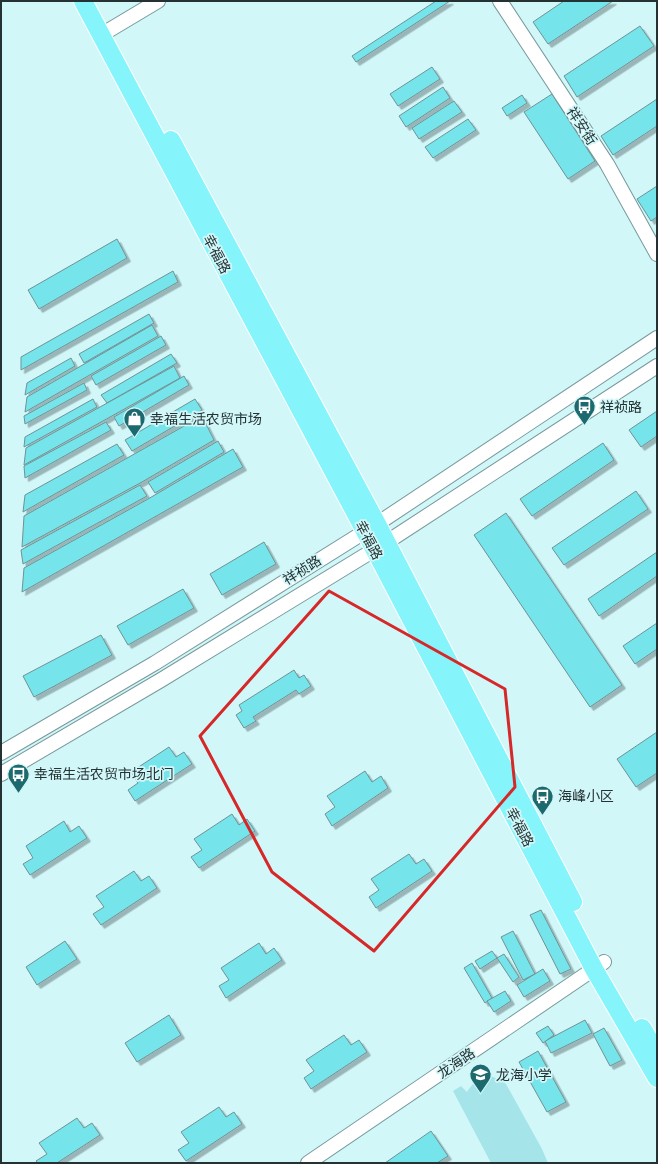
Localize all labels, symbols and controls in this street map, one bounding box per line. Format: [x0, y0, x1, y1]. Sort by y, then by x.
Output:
street label: 祥安街 [564, 103, 601, 148]
street label: 幸福路 [200, 231, 235, 276]
bus stop icon: 祥祯路 [571, 394, 597, 427]
place label: 祥祯路 [600, 398, 642, 415]
shop icon: 幸福生活农贸市场 [121, 406, 147, 439]
place label: 幸福生活农贸市场 [150, 410, 262, 427]
street label: 幸福路 [352, 517, 387, 562]
street label: 祥祯路 [279, 551, 324, 588]
bus stop icon: 幸福生活农贸市场北门 [5, 761, 31, 794]
place label: 幸福生活农贸市场北门 [34, 765, 174, 782]
bus stop icon: 海峰小区 [529, 783, 555, 816]
place label: 海峰小区 [558, 787, 614, 804]
street label: 幸福路 [503, 804, 538, 849]
street label: 龙海路 [434, 1044, 478, 1081]
school or university icon: 龙海小学 [467, 1062, 493, 1095]
place label: 龙海小学 [496, 1066, 552, 1083]

